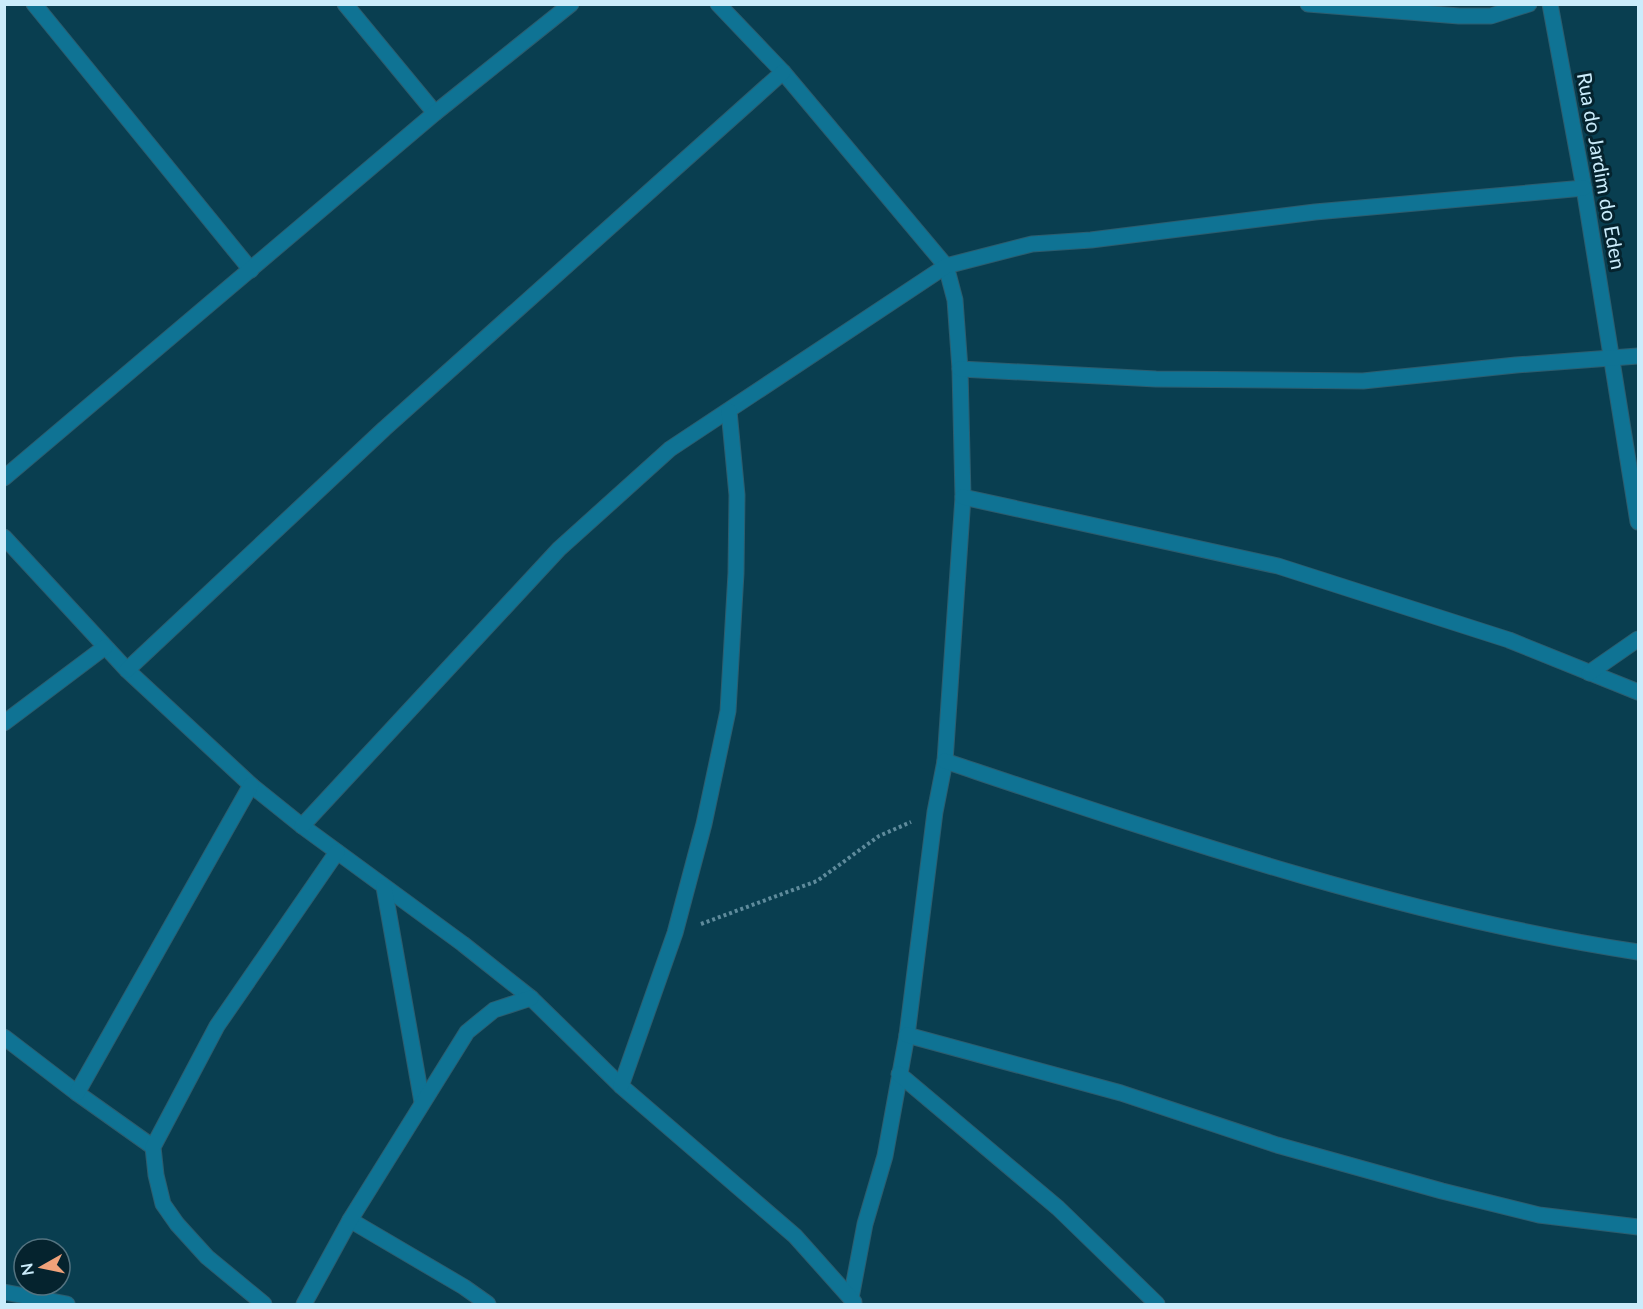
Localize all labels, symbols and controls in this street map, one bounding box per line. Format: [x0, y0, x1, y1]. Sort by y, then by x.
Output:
street label: Rua do Jardim do Eden [1573, 70, 1631, 271]
north arrow [12, 1237, 72, 1297]
text: N [16, 1262, 37, 1277]

